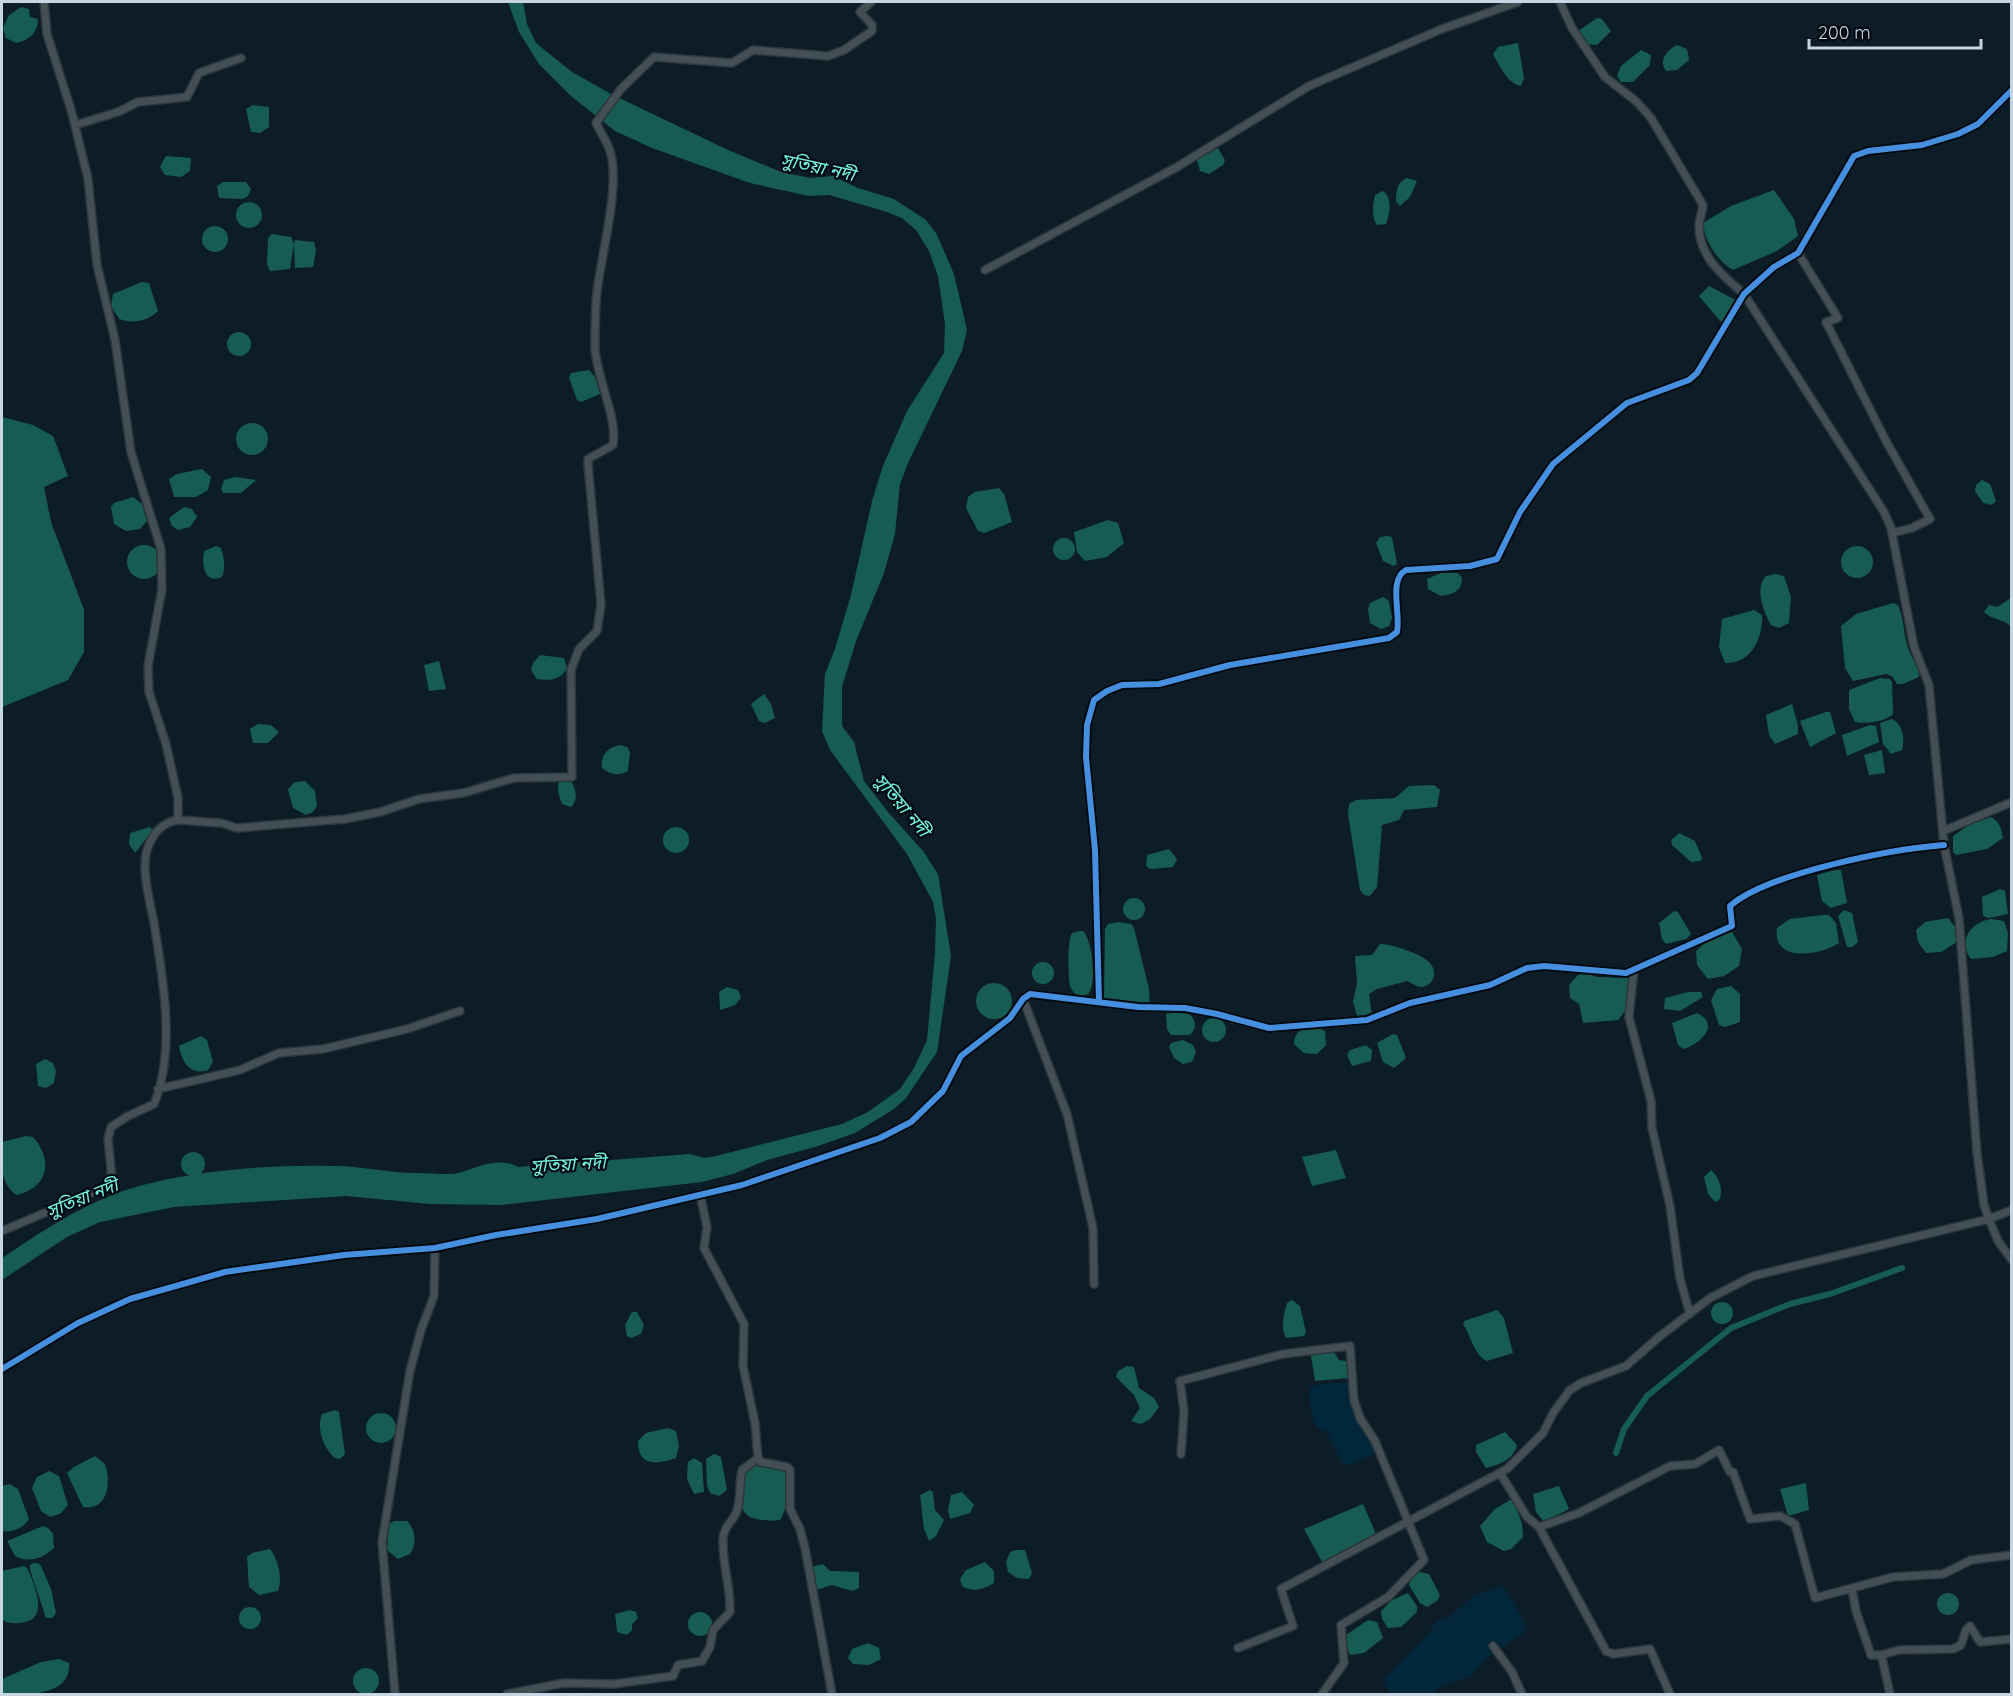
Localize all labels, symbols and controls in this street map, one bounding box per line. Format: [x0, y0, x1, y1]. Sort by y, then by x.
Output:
scale bar [1809, 12, 1982, 50]
text: 200 m [1818, 21, 1871, 44]
water label: সুতিয়া নদী [779, 148, 860, 187]
water label: সুতিয়া নদী [869, 769, 937, 844]
water label: সুতিয়া নদী [530, 1150, 609, 1177]
water label: সুতিয়া নদী [43, 1172, 124, 1223]

